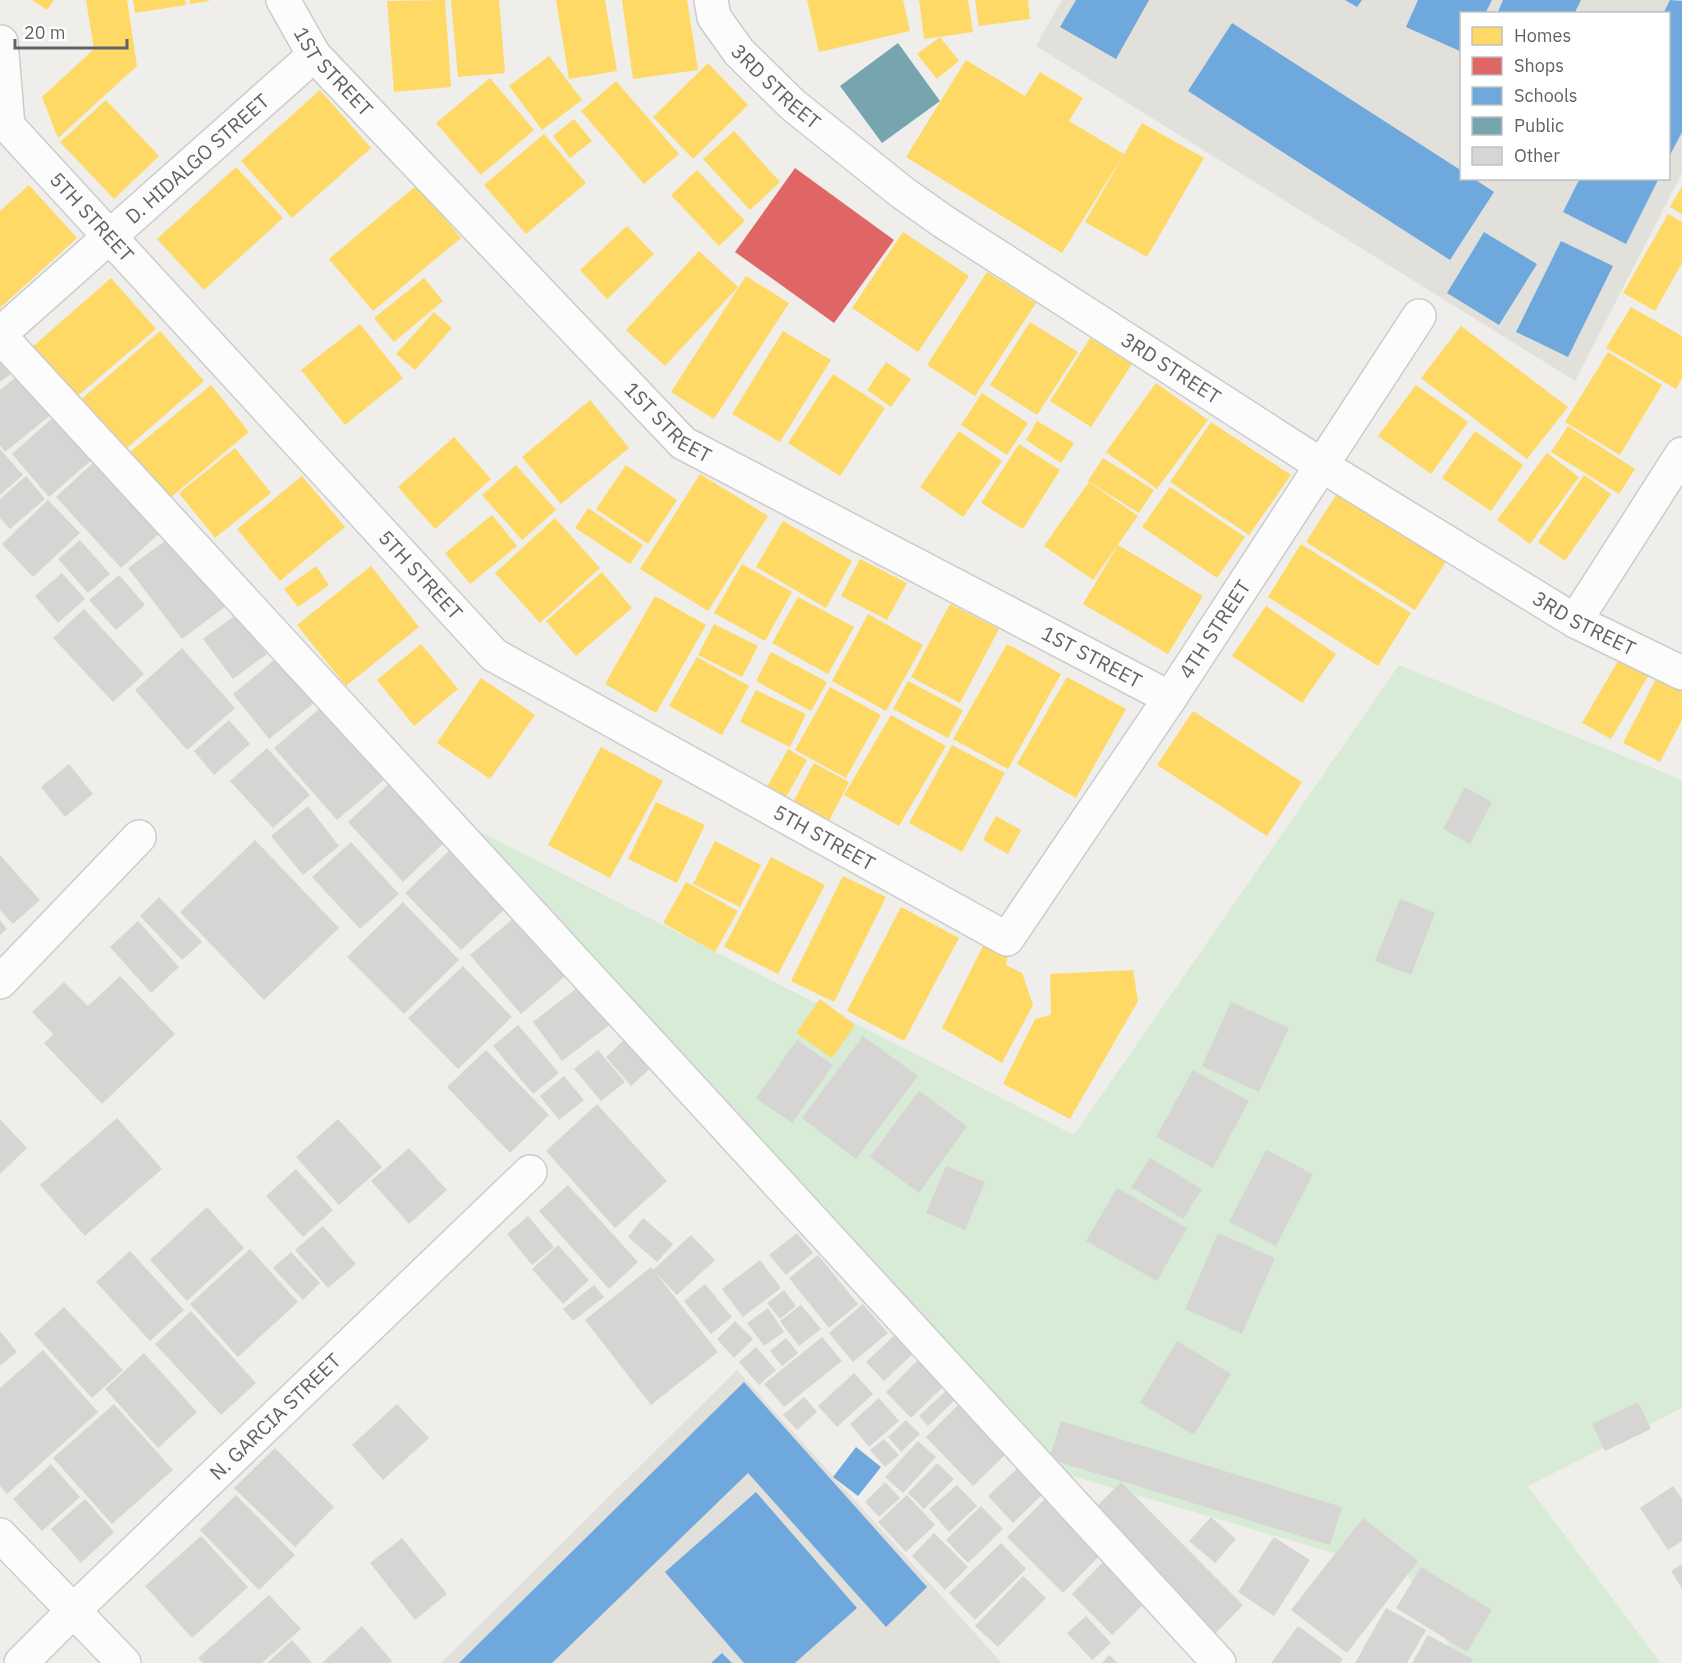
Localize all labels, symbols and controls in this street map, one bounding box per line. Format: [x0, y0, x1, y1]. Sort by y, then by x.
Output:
scale bar [15, 12, 128, 50]
legend [1460, 12, 1670, 180]
text: 20 m [24, 21, 66, 44]
street label: 1ST STREET [288, 22, 379, 122]
text: Homes [1514, 24, 1571, 47]
street label: 3RD STREET [726, 38, 827, 135]
text: Shops [1514, 54, 1564, 77]
text: Schools [1514, 84, 1578, 107]
street label: D. HIDALGO STREET [119, 87, 275, 229]
text: Public [1514, 114, 1564, 137]
text: Other [1514, 144, 1560, 167]
street label: 5TH STREET [44, 166, 140, 267]
street label: 3RD STREET [1116, 326, 1226, 410]
street label: 1ST STREET [619, 376, 716, 469]
street label: 5TH STREET [373, 524, 469, 625]
street label: 4TH STREET [1172, 574, 1256, 684]
street label: 3RD STREET [1528, 584, 1641, 662]
street label: 1ST STREET [1037, 619, 1147, 694]
street label: 5TH STREET [769, 798, 880, 876]
street label: N. GARCIA STREET [203, 1347, 346, 1486]

